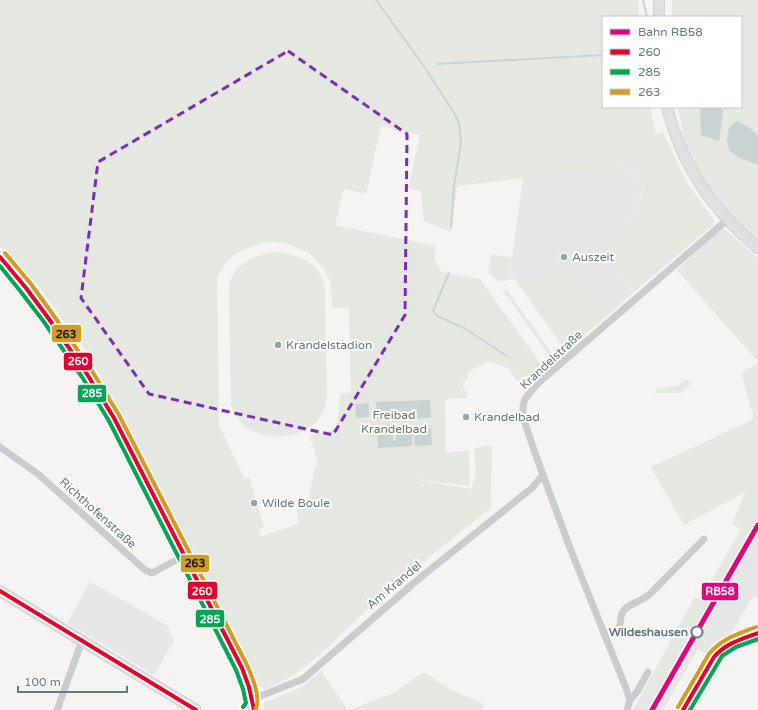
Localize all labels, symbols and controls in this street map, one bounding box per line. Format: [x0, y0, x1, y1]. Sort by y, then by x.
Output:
legend [602, 16, 742, 108]
text: Bahn RB58 [638, 25, 703, 39]
text: 260 [638, 45, 661, 59]
text: 285 [638, 65, 661, 79]
text: 263 [638, 85, 661, 99]
place label: Auszeit [572, 250, 615, 264]
marker: Auszeit [559, 252, 569, 262]
line badge: 263 [51, 324, 82, 343]
text: 263 [56, 328, 76, 341]
street label: Krandelstraße [517, 328, 585, 392]
place label: Krandelstadion [286, 338, 372, 352]
marker: Krandelstadion [273, 340, 283, 350]
line badge: 260 [63, 352, 93, 371]
text: 260 [68, 355, 88, 368]
line badge: 285 [77, 384, 107, 403]
text: 285 [82, 387, 102, 400]
park label: Freibad Krandelbad [361, 408, 427, 436]
place label: Krandelbad [474, 410, 540, 424]
marker: Krandelbad [461, 412, 471, 422]
street label: Richthofenstraße [57, 475, 139, 551]
place label: Wilde Boule [262, 496, 330, 510]
marker: Wilde Boule [249, 498, 259, 508]
line badge: 263 [180, 554, 210, 573]
text: 263 [185, 557, 205, 570]
street label: Am Krandel [364, 558, 424, 612]
line badge: 260 [187, 581, 218, 600]
line badge: RB58 [701, 582, 739, 601]
text: 260 [192, 585, 212, 598]
text: RB58 [705, 585, 735, 598]
line badge: 285 [195, 609, 225, 628]
text: 285 [200, 613, 220, 626]
place label: Wildeshausen [609, 625, 688, 639]
marker: Wildeshausen [690, 625, 704, 639]
scale bar [18, 668, 127, 694]
text: 100 m [24, 675, 61, 689]

